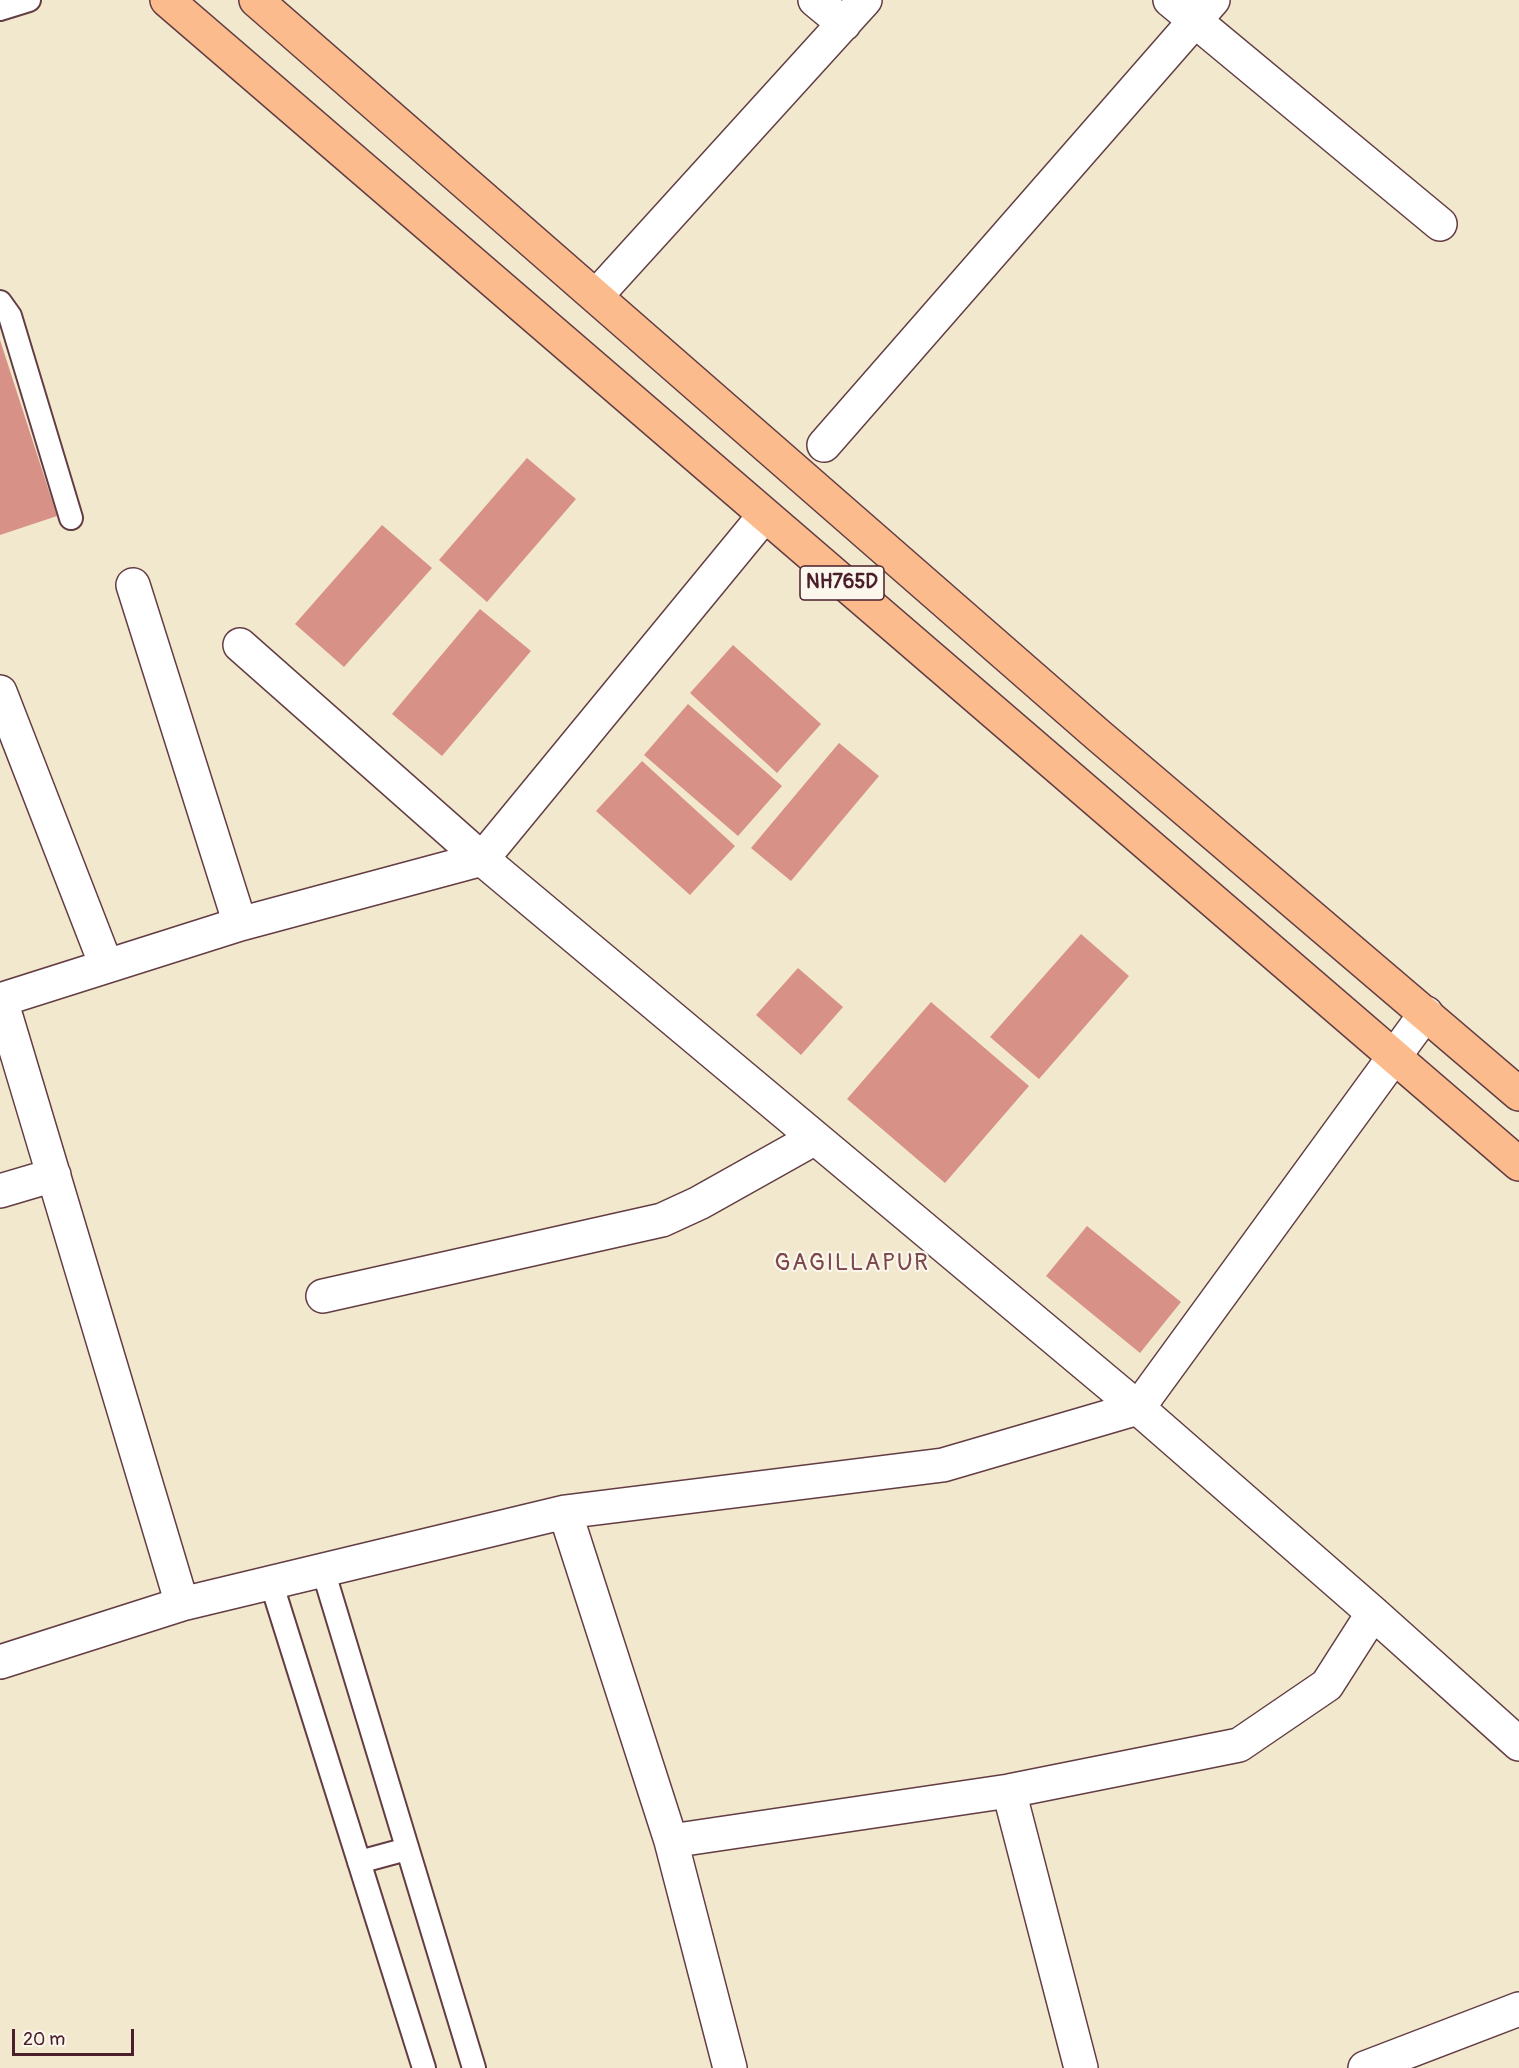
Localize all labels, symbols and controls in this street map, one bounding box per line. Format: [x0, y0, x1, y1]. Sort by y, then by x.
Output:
road number: NH765D [800, 566, 884, 600]
district label: GAGILLAPUR [775, 1250, 929, 1278]
scale bar [15, 2017, 136, 2055]
text: 20 m [23, 2028, 65, 2051]

